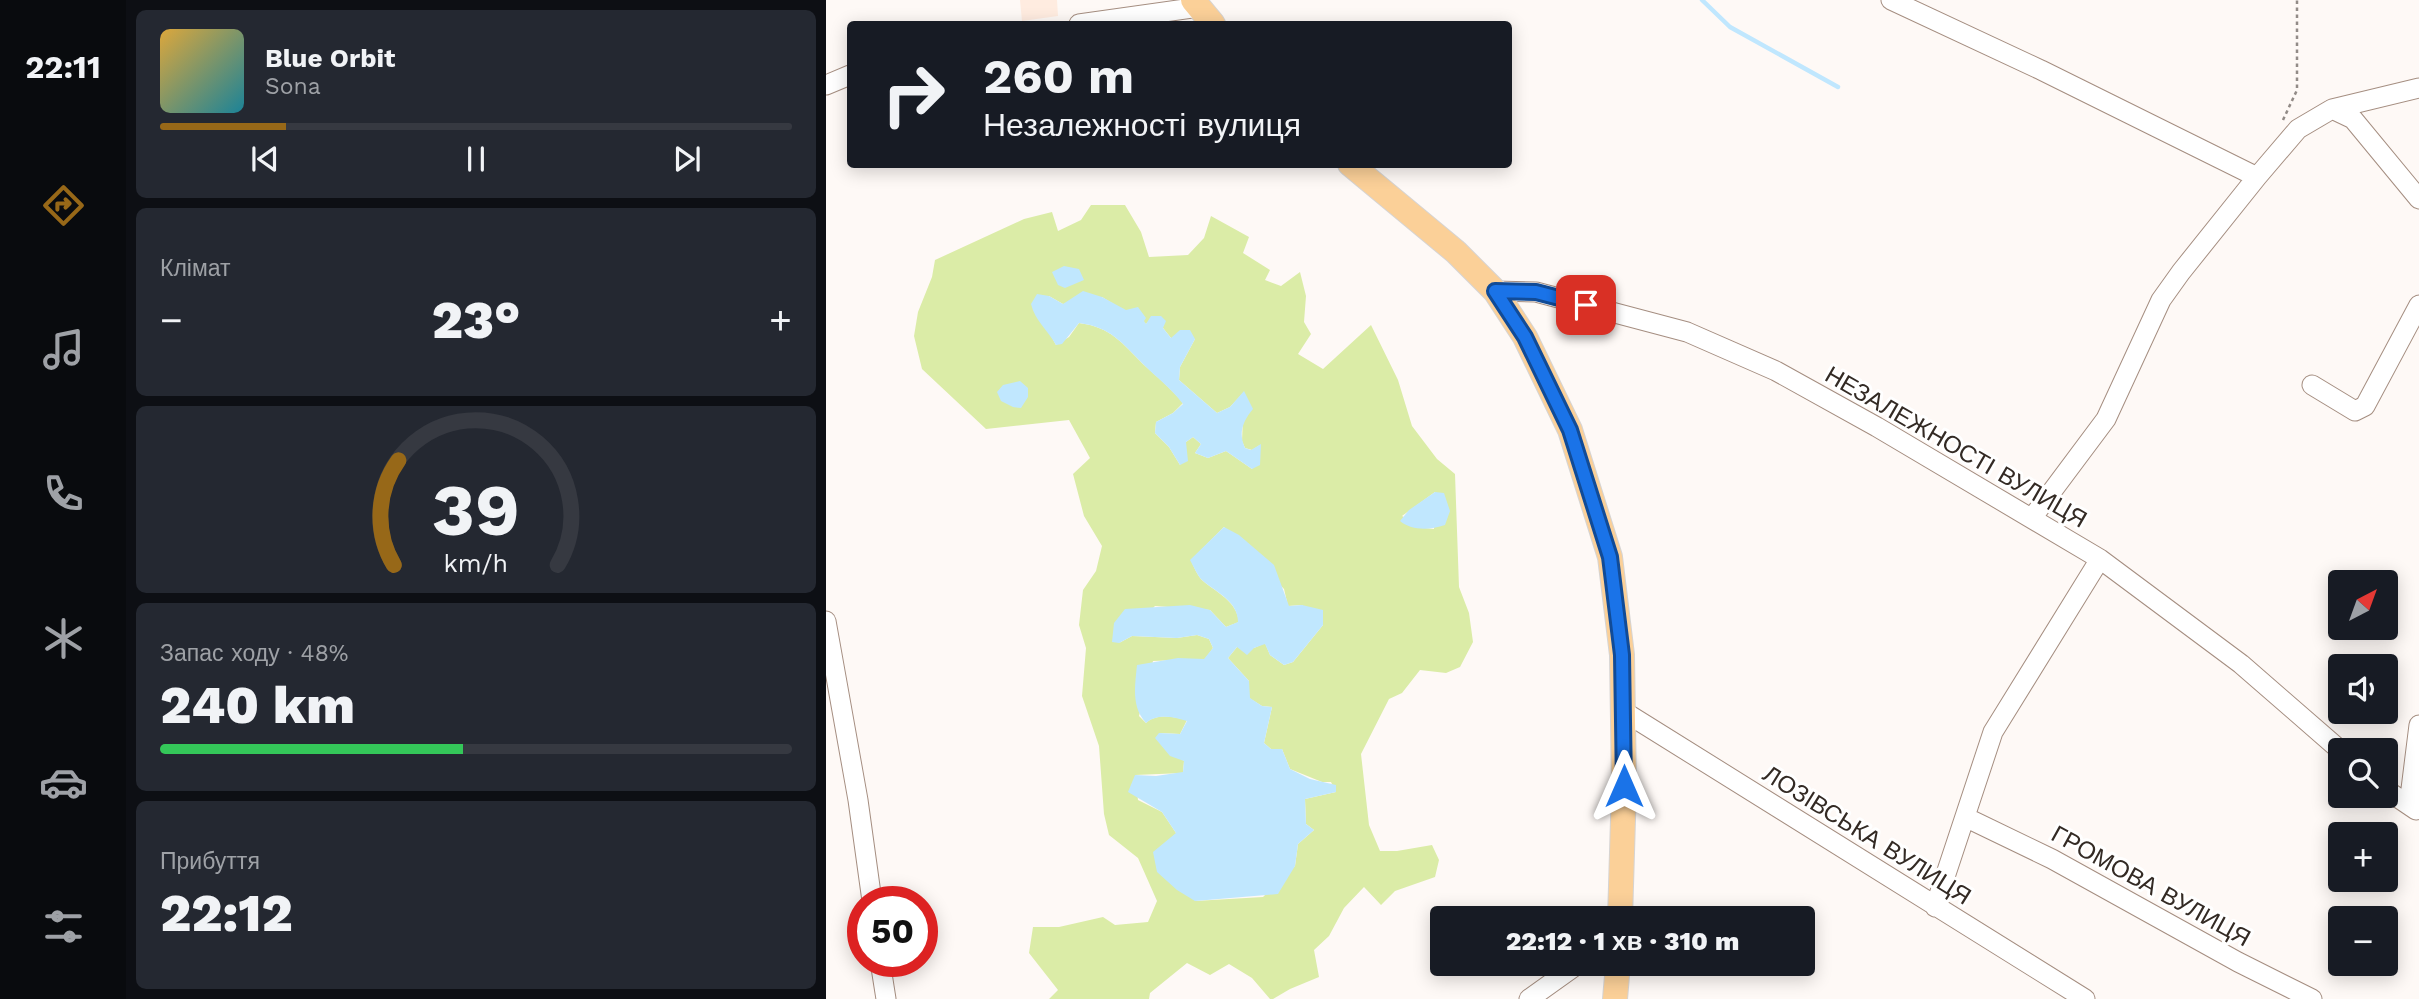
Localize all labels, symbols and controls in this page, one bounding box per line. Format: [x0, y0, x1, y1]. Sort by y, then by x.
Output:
text: Blue Orbit [265, 43, 395, 73]
text: 260 m [983, 47, 1134, 105]
text: 22:11 [25, 48, 101, 86]
icon: right [868, 49, 959, 140]
text: Sona [265, 73, 321, 100]
text: Незалежності вулиця [983, 106, 1301, 144]
icon: previous [246, 140, 284, 178]
icon: pause [457, 140, 495, 178]
icon: next [668, 140, 706, 178]
icon: directions [39, 181, 88, 230]
text: Клімат [160, 255, 231, 282]
pin [1556, 275, 1616, 335]
icon: arrive [1567, 286, 1605, 324]
text: 23° [432, 290, 520, 351]
text: − [160, 298, 183, 342]
text: + [769, 298, 792, 342]
icon: music [39, 325, 88, 374]
street label: НЕЗАЛЕЖНОСТІ ВУЛИЦЯ [1820, 360, 2092, 534]
text: 39 [432, 468, 520, 554]
icon: phone [39, 469, 88, 518]
text: km/h [444, 549, 508, 578]
north arrow [2328, 570, 2398, 640]
map controls [2328, 570, 2398, 976]
icon: climate [39, 614, 88, 663]
text: Запас ходу · 48% [160, 640, 349, 667]
button: sound [2328, 654, 2398, 724]
text: 240 km [160, 675, 355, 736]
button: search [2328, 738, 2398, 808]
position arrow [1587, 749, 1661, 823]
icon: car [39, 758, 88, 807]
street label: ЛОЗІВСЬКА ВУЛИЦЯ [1758, 760, 1976, 910]
street label: ГРОМОВА ВУЛИЦЯ [2047, 820, 2255, 952]
button: + [2328, 822, 2398, 892]
text: Прибуття [160, 848, 260, 875]
text: 22:12 [160, 883, 293, 944]
speed limit sign: 50 [847, 886, 938, 977]
icon: filters [39, 902, 88, 951]
button: − [2328, 906, 2398, 976]
text: 22:12 · 1 хв · 310 m [1506, 926, 1739, 956]

